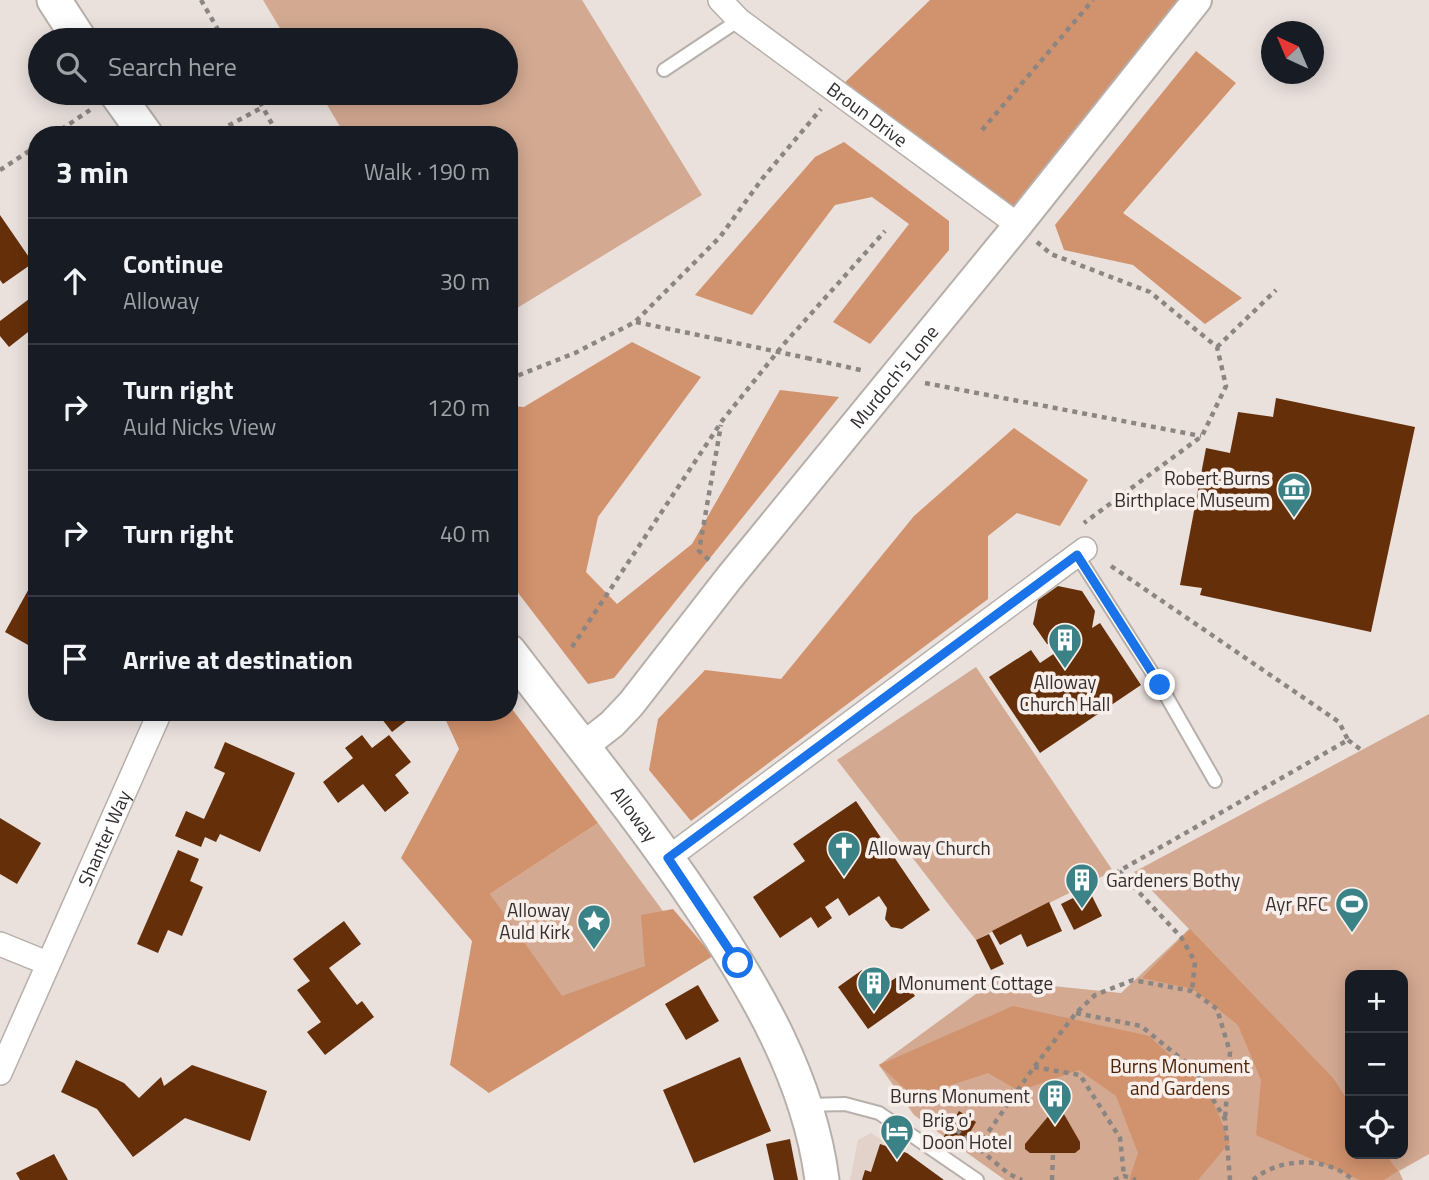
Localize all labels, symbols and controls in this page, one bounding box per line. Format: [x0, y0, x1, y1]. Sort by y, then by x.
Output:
north arrow [1261, 21, 1324, 84]
search box [28, 28, 518, 105]
text: Search here [108, 47, 237, 86]
icon: search [52, 48, 90, 86]
street label: Broun Drive [821, 74, 914, 154]
text: 3 min [56, 149, 129, 195]
text: Walk · 190 m [364, 154, 490, 189]
text: Continue [123, 244, 223, 283]
icon: ahead [56, 262, 94, 300]
text: 30 m [440, 264, 490, 299]
text: Alloway [123, 283, 199, 318]
street label: Murdoch's Lone [842, 318, 945, 435]
text: Turn right [123, 370, 234, 409]
icon: right [56, 388, 94, 426]
text: 120 m [427, 390, 490, 425]
text: Auld Nicks View [123, 409, 276, 444]
place label: Robert Burns Birthplace Museum [1114, 463, 1270, 514]
museum icon: Robert Burns Birthplace Museum [1275, 470, 1313, 519]
icon: right [56, 514, 94, 552]
text: Turn right [123, 514, 234, 553]
text: 40 m [440, 516, 490, 551]
building icon: Alloway Church Hall [1046, 621, 1084, 670]
icon: arrive [56, 640, 94, 678]
text: Arrive at destination [123, 640, 353, 679]
place label: Alloway Church Hall [1020, 667, 1110, 718]
route end [1144, 669, 1175, 700]
street label: Alloway [605, 780, 665, 848]
street label: Shanter Way [70, 785, 138, 891]
church icon: Alloway Church [825, 829, 863, 878]
place label: Alloway Church [868, 833, 991, 862]
building icon: Gardeners Bothy [1063, 861, 1101, 910]
place label: Gardeners Bothy [1106, 865, 1240, 894]
sports icon: Ayr RFC [1333, 885, 1371, 934]
place label: Ayr RFC [1265, 889, 1328, 918]
place label: Alloway Auld Kirk [499, 895, 570, 946]
place icon: Alloway Auld Kirk [575, 902, 613, 951]
route start [722, 947, 753, 978]
building icon: Monument Cottage [855, 964, 893, 1013]
place label: Monument Cottage [898, 968, 1053, 997]
map controls [1345, 970, 1408, 1159]
button: + [1345, 970, 1408, 1033]
button: − [1345, 1033, 1408, 1096]
park label: Burns Monument and Gardens [1110, 1051, 1250, 1102]
building icon: Burns Monument [1036, 1077, 1074, 1126]
place label: Burns Monument [890, 1081, 1030, 1110]
button: locate [1345, 1096, 1408, 1159]
place label: Brig o' Doon Hotel [922, 1105, 1012, 1156]
hotel icon: Brig o' Doon Hotel [878, 1112, 916, 1161]

